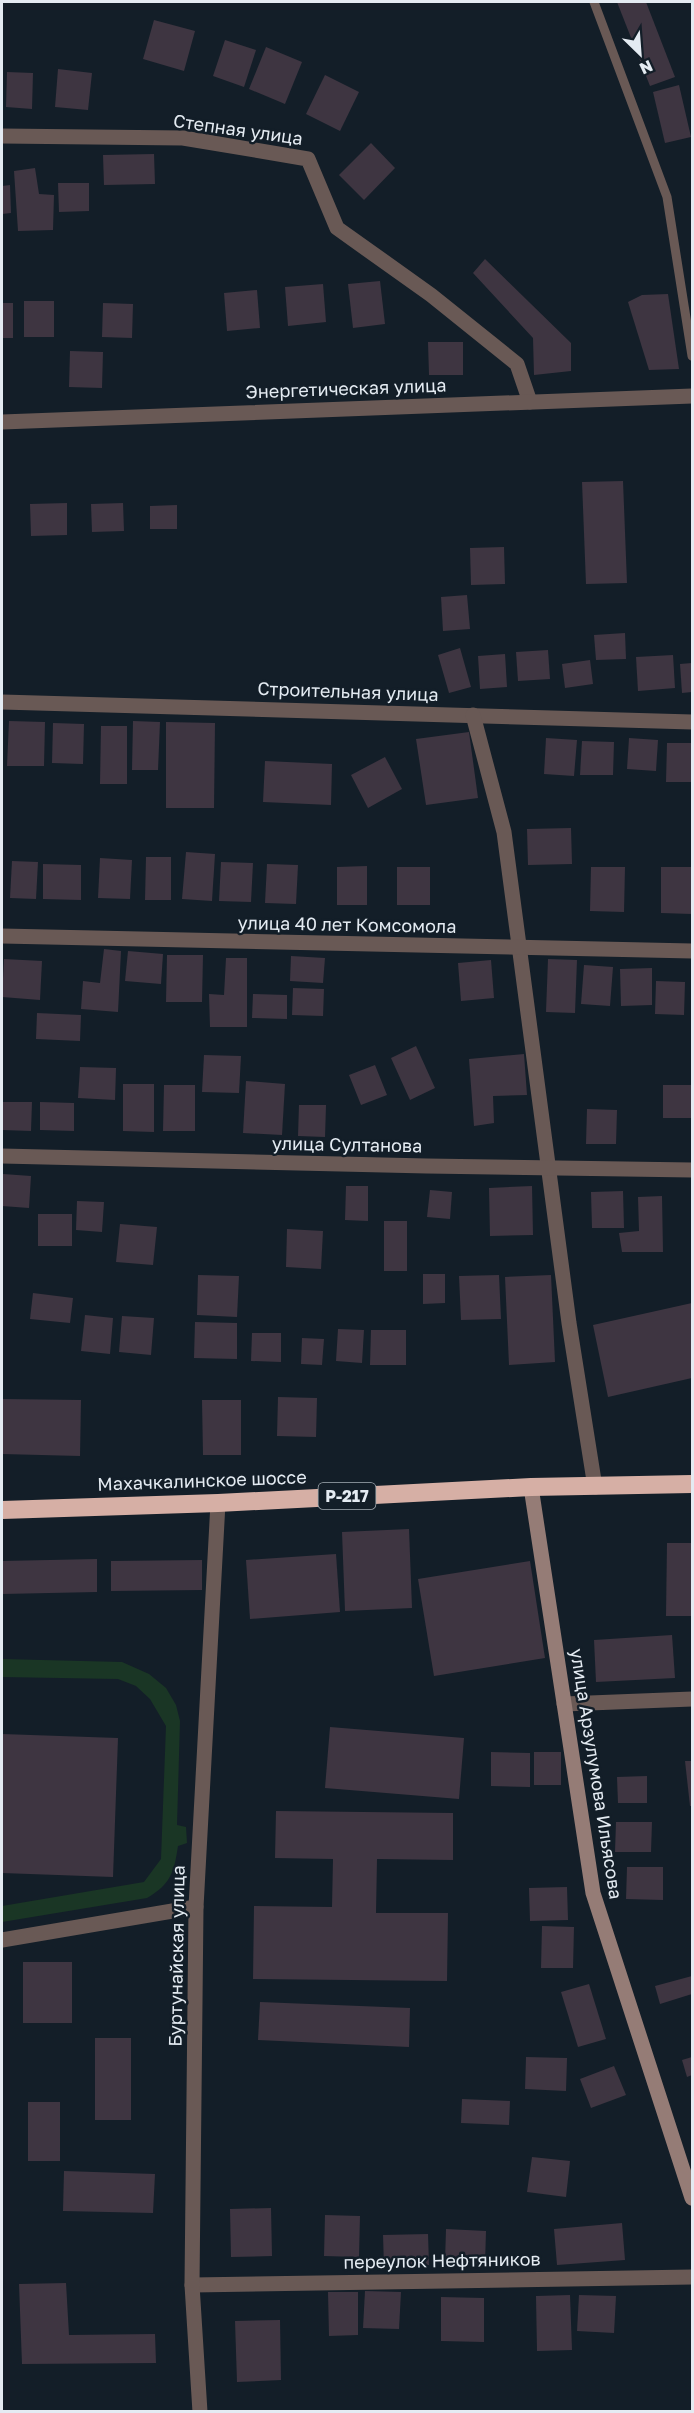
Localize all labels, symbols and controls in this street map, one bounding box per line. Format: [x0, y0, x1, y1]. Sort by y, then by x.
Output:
north arrow [610, 24, 670, 84]
text: N [637, 56, 656, 79]
street label: Степная улица [172, 109, 304, 149]
street label: Энергетическая улица [245, 374, 447, 403]
street label: Строительная улица [257, 677, 439, 705]
street label: улица 40 лет Комсомола [237, 911, 457, 937]
street label: улица Султанова [272, 1132, 422, 1156]
street label: Махачкалинское шоссе [97, 1465, 307, 1495]
road number: Р-217 [318, 1483, 376, 1509]
street label: улица Арзулумова Ильясова [566, 1647, 628, 1901]
street label: Буртунайская улица [163, 1865, 189, 2047]
street label: переулок Нефтяников [343, 2247, 541, 2273]

